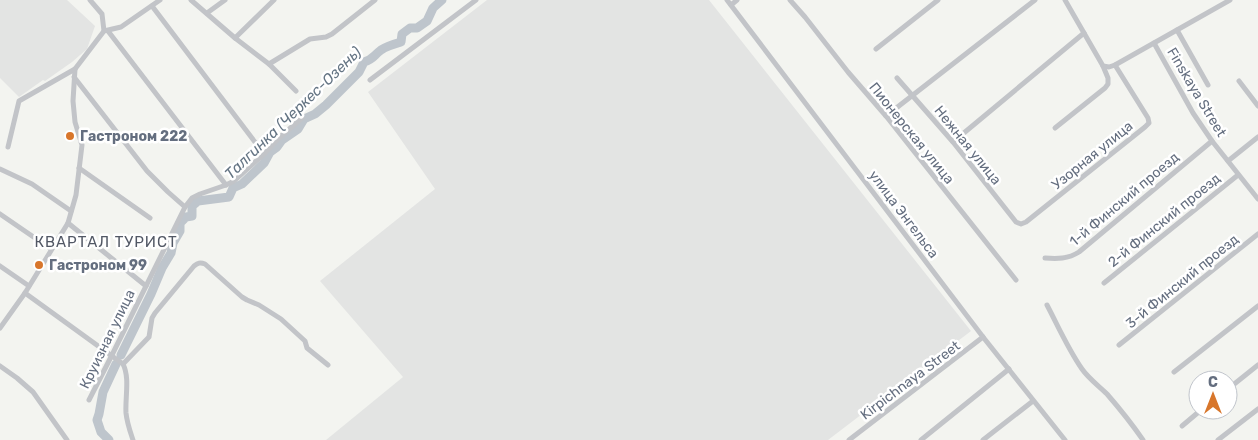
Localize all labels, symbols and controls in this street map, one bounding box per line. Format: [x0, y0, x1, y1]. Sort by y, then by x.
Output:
water label: Талгинка (Черкес-Озень) [221, 43, 365, 183]
street label: Finskaya Street [1163, 45, 1230, 140]
street label: Пионерская улица [865, 79, 958, 187]
street label: Нежная улица [931, 102, 1005, 188]
street label: Узорная улица [1048, 118, 1136, 193]
place label: Гастроном 222 [80, 128, 187, 145]
marker: Гастроном 222 [64, 130, 76, 142]
street label: 1-й Финский проезд [1066, 149, 1182, 250]
street label: улица Энгельса [865, 167, 942, 262]
street label: 2-й Финский проезд [1105, 170, 1224, 271]
street label: 3-й Финский проезд [1123, 231, 1242, 332]
district label: КВАРТАЛ ТУРИСТ [34, 233, 178, 251]
place label: Гастроном 99 [49, 257, 147, 274]
marker: Гастроном 99 [33, 259, 45, 271]
street label: Круизная улица [76, 287, 139, 391]
street label: Kirpichnaya Street [857, 337, 964, 423]
north arrow [1188, 370, 1238, 420]
text: С [1208, 374, 1218, 391]

